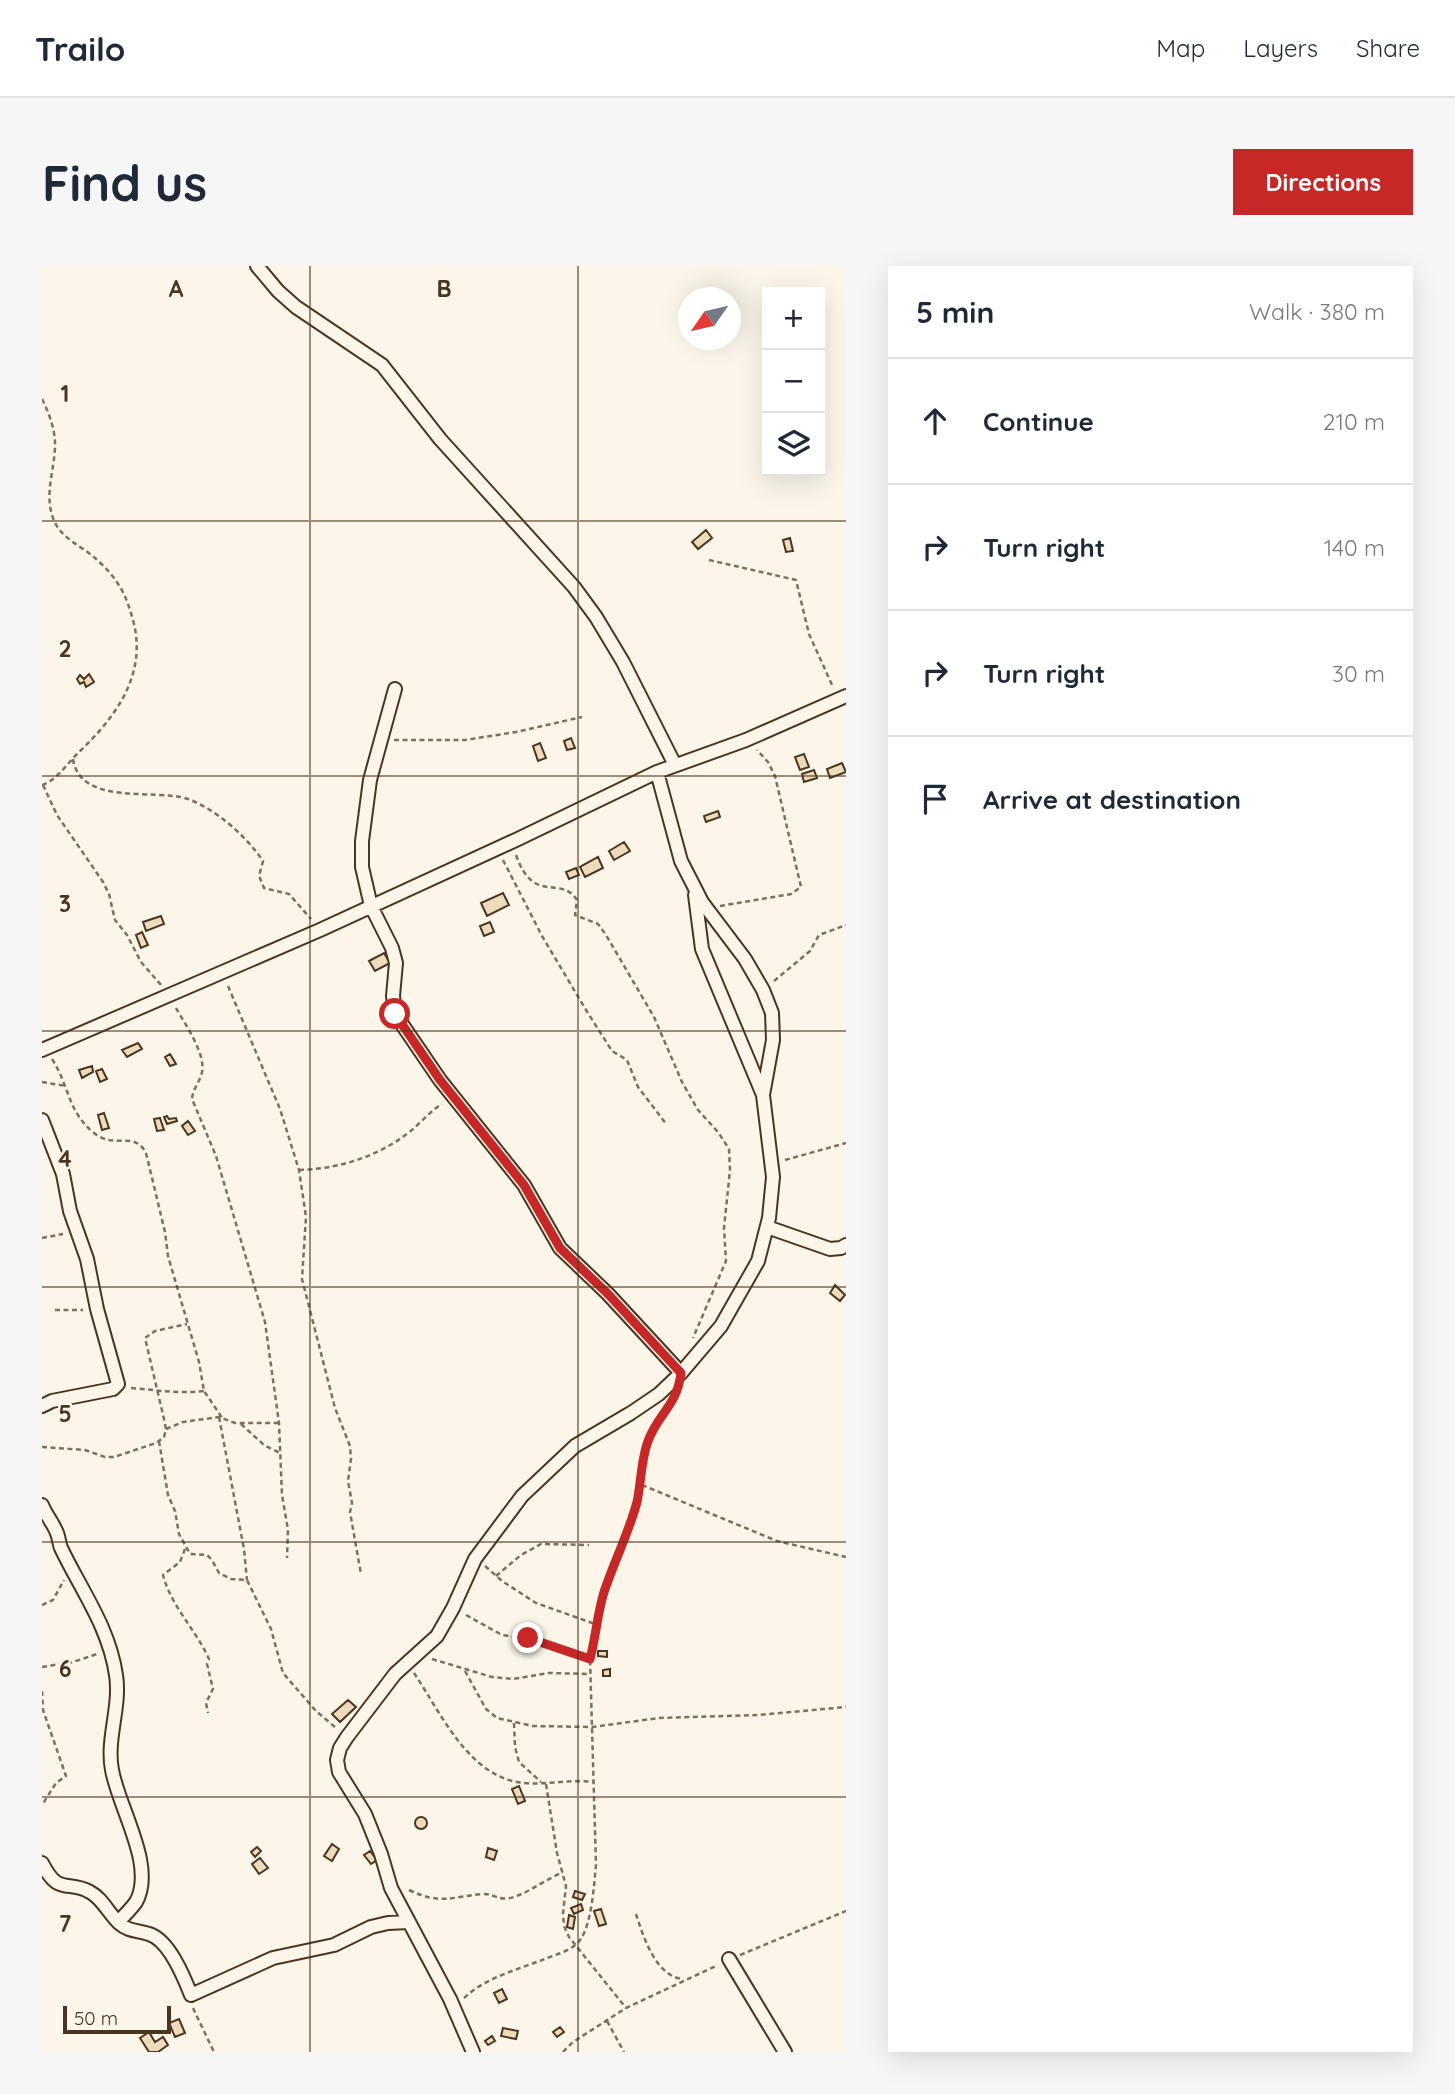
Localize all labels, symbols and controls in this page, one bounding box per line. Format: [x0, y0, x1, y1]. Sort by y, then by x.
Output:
text: Trailo [35, 28, 125, 69]
text: Map [1156, 33, 1205, 63]
text: Layers [1243, 33, 1318, 63]
text: Share [1356, 33, 1420, 63]
button: Directions [1233, 149, 1413, 215]
text: Find us [42, 152, 207, 213]
text: A [169, 274, 184, 303]
text: B [436, 274, 452, 303]
north arrow [678, 287, 741, 350]
map controls [762, 287, 825, 476]
button: + [762, 287, 825, 350]
text: 5 min [916, 293, 994, 331]
text: Walk · 380 m [1249, 297, 1385, 326]
button: − [762, 350, 825, 413]
text: 1 [61, 379, 69, 408]
icon: ahead [916, 402, 954, 440]
text: Continue [983, 405, 1094, 438]
text: 210 m [1323, 407, 1385, 436]
button: layers [762, 413, 825, 476]
icon: right [916, 528, 954, 566]
text: Turn right [983, 531, 1105, 564]
text: 140 m [1324, 533, 1385, 562]
text: 2 [58, 634, 72, 663]
icon: right [916, 654, 954, 692]
text: Turn right [983, 657, 1105, 690]
text: 30 m [1332, 659, 1385, 688]
icon: arrive [916, 780, 954, 818]
text: Arrive at destination [983, 783, 1241, 816]
text: 3 [59, 889, 71, 918]
route start [379, 998, 410, 1029]
text: 4 [58, 1144, 72, 1173]
text: 5 [58, 1399, 72, 1428]
route end [512, 1622, 543, 1653]
text: 6 [59, 1654, 71, 1683]
text: 7 [59, 1909, 72, 1938]
scale bar [63, 2003, 172, 2035]
text: 50 m [74, 2006, 118, 2030]

